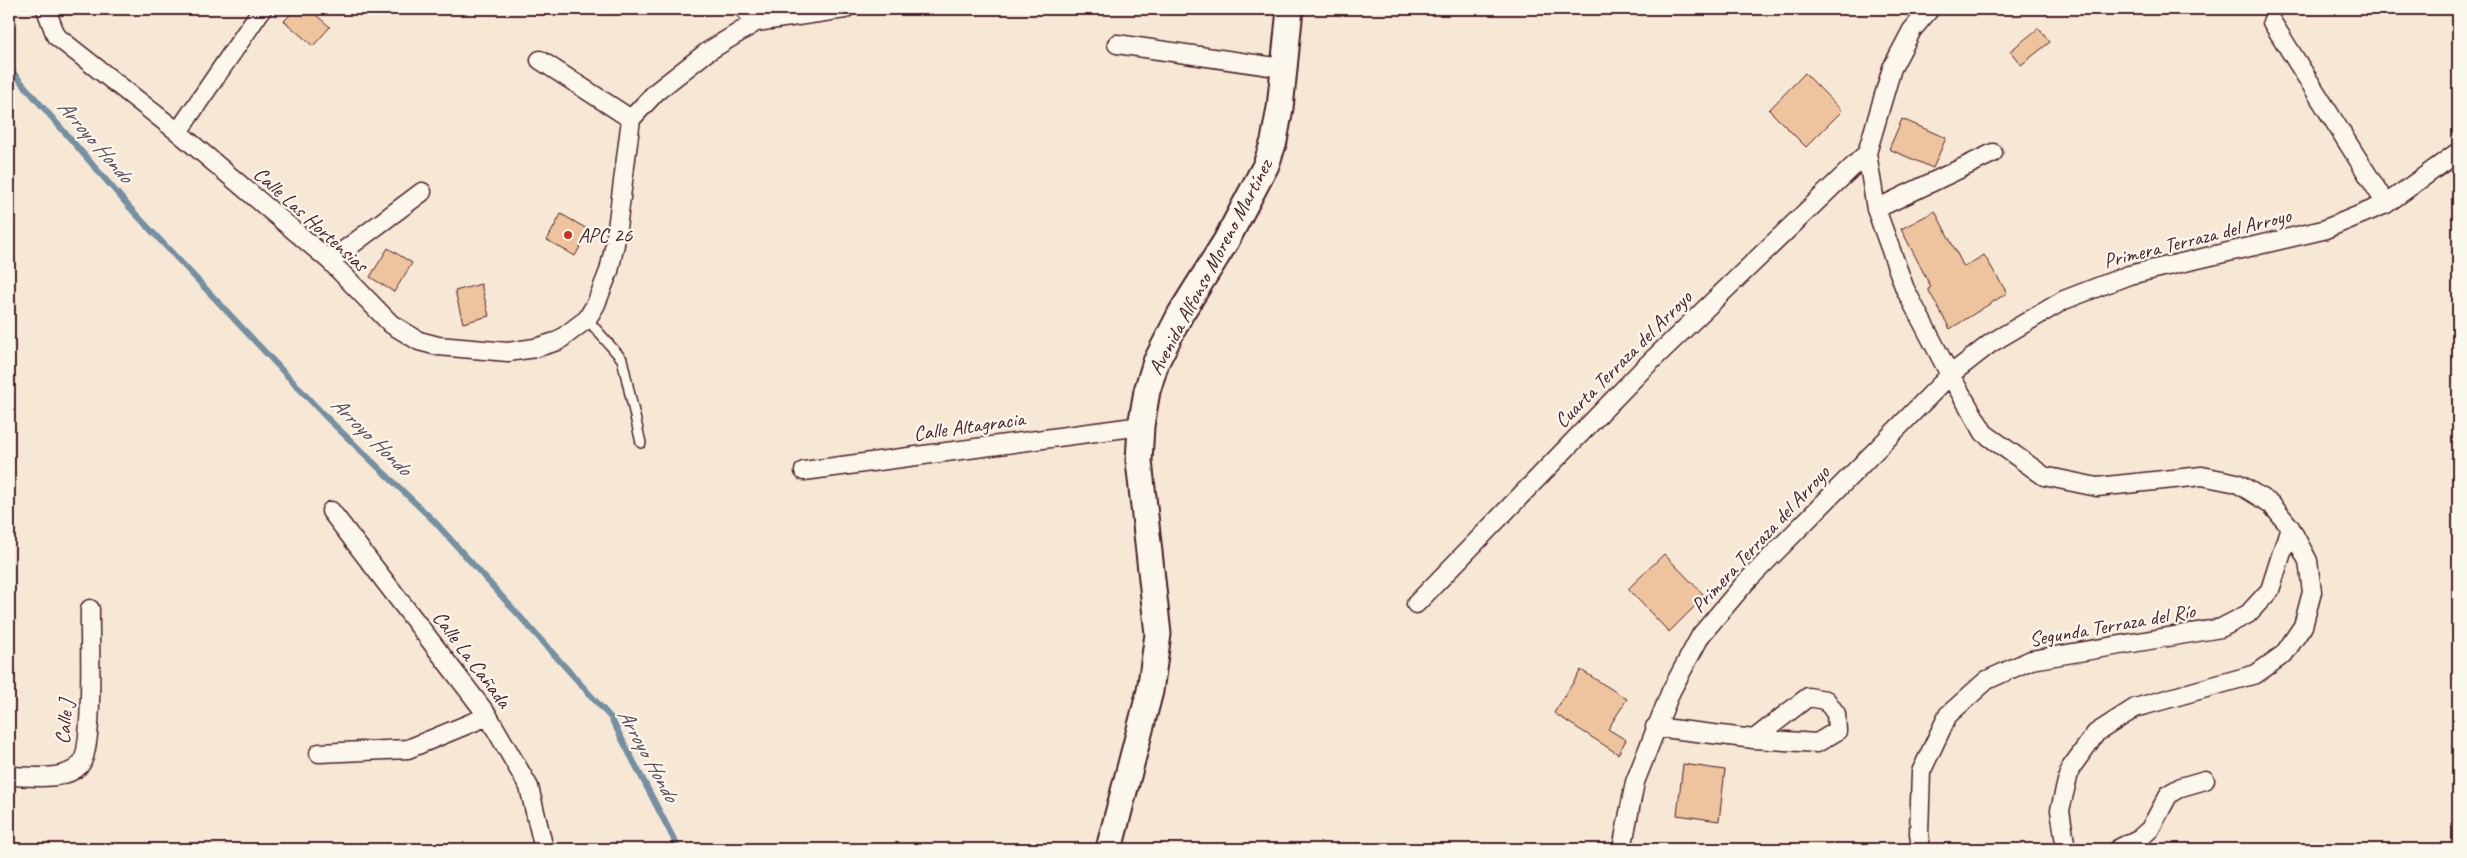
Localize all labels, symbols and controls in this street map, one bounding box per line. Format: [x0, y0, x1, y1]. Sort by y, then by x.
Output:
water label: Arroyo Hondo [51, 94, 141, 191]
street label: Avenida Alfonso Moreno Martínez [1142, 153, 1279, 379]
street label: Calle Las Hortensias [248, 161, 375, 279]
street label: Primera Terraza del Arroyo [2101, 202, 2295, 274]
place label: APC 26 [578, 222, 633, 248]
marker: APC 26 [562, 229, 574, 241]
street label: Cuarta Terraza del Arroyo [1549, 284, 1698, 433]
water label: Arroyo Hondo [325, 391, 420, 484]
street label: Calle Altagracia [912, 405, 1029, 447]
street label: Primera Terraza del Arroyo [1685, 459, 1836, 618]
street label: Segunda Terraza del Río [2027, 597, 2199, 652]
street label: Calle La Cañada [427, 605, 518, 714]
street label: Calle J [49, 695, 79, 745]
water label: Arroyo Hondo [611, 704, 686, 809]

